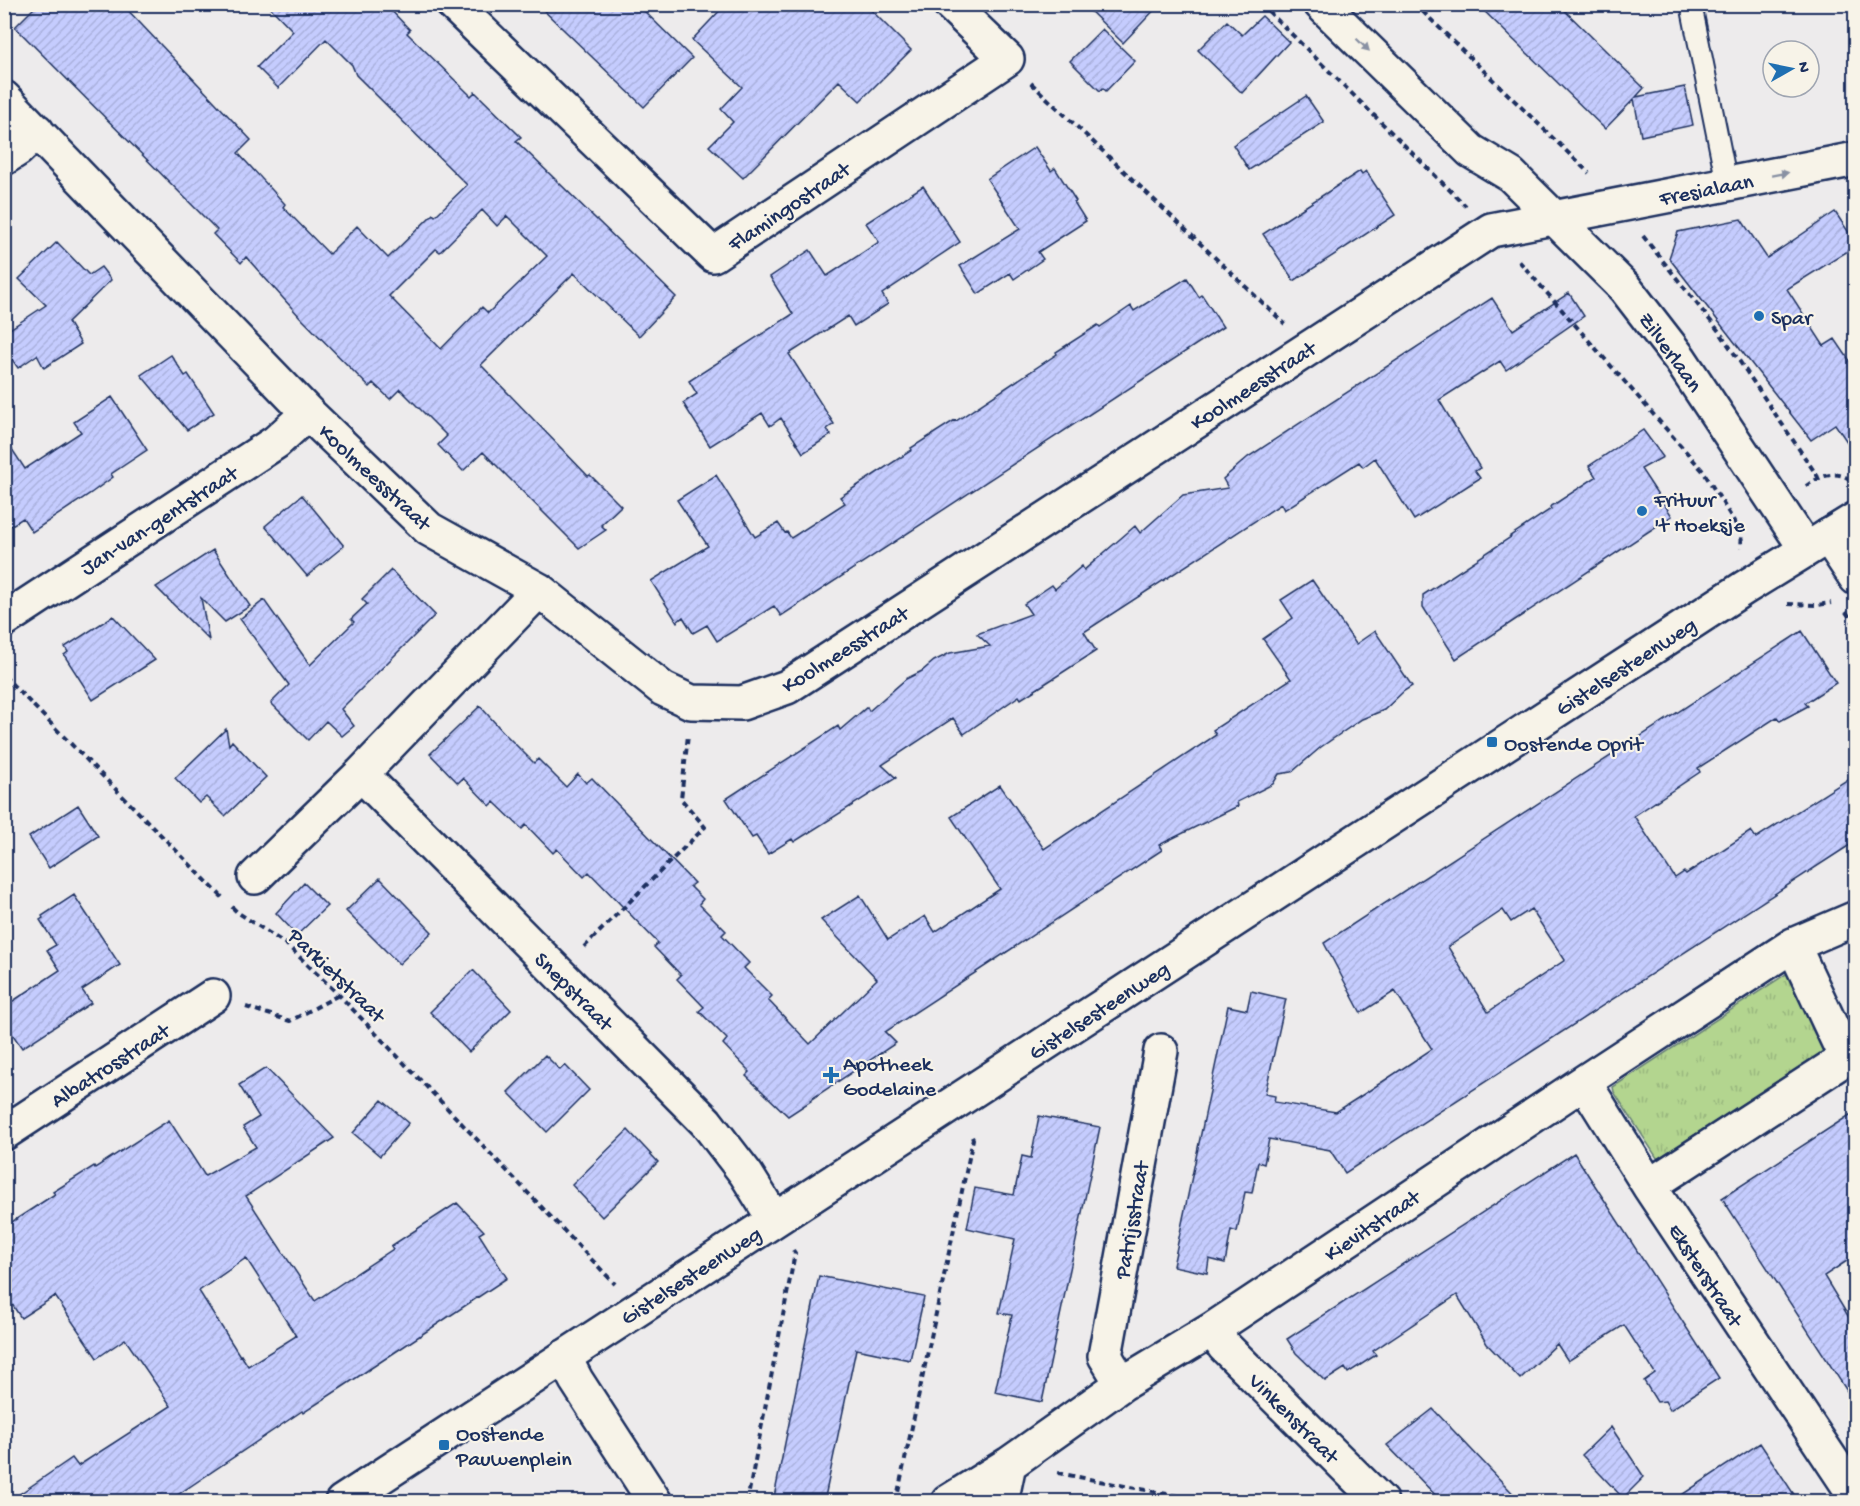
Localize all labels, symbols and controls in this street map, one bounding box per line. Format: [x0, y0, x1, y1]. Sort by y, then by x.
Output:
one-way arrow [1355, 38, 1369, 52]
north arrow [1761, 39, 1821, 99]
text: N [1792, 61, 1813, 74]
street label: Flamingostraat [724, 157, 858, 259]
one-way arrow [1771, 169, 1790, 178]
street label: Fresialaan [1657, 170, 1757, 214]
place label: Spar [1771, 307, 1814, 333]
street label: Zilverlaan [1631, 308, 1707, 399]
marker: Spar [1752, 309, 1766, 323]
street label: Koolmeesstraat [1186, 336, 1324, 438]
street label: Koolmeesstraat [312, 420, 436, 539]
street label: Jan-van-gentstraat [77, 461, 245, 583]
place label: Frituur 't Hoeksje [1653, 489, 1745, 540]
marker: Frituur 't Hoeksje [1635, 504, 1649, 518]
street label: Koolmeesstraat [778, 601, 916, 701]
street label: Gistelsesteenweg [1552, 613, 1702, 724]
place label: Oostende Oprit [1504, 733, 1645, 759]
marker: Oostende Oprit [1485, 735, 1499, 749]
street label: Parkietstraat [280, 923, 391, 1031]
street label: Snepstraat [527, 948, 619, 1039]
street label: Gistelsesteenweg [1025, 957, 1175, 1068]
street label: Albatrosstraat [47, 1018, 177, 1115]
place label: Apotheek Godelaine [843, 1053, 937, 1104]
marker: Apotheek Godelaine [824, 1068, 838, 1082]
street label: Patrijsstraat [1111, 1158, 1157, 1282]
street label: Kievitstraat [1320, 1185, 1428, 1269]
street label: Eksterstraat [1661, 1220, 1748, 1334]
street label: Gistelsesteenweg [617, 1222, 767, 1333]
street label: Vinkenstraat [1241, 1368, 1344, 1472]
place label: Oostende Pauwenplein [455, 1423, 572, 1474]
marker: Oostende Pauwenplein [437, 1438, 451, 1452]

